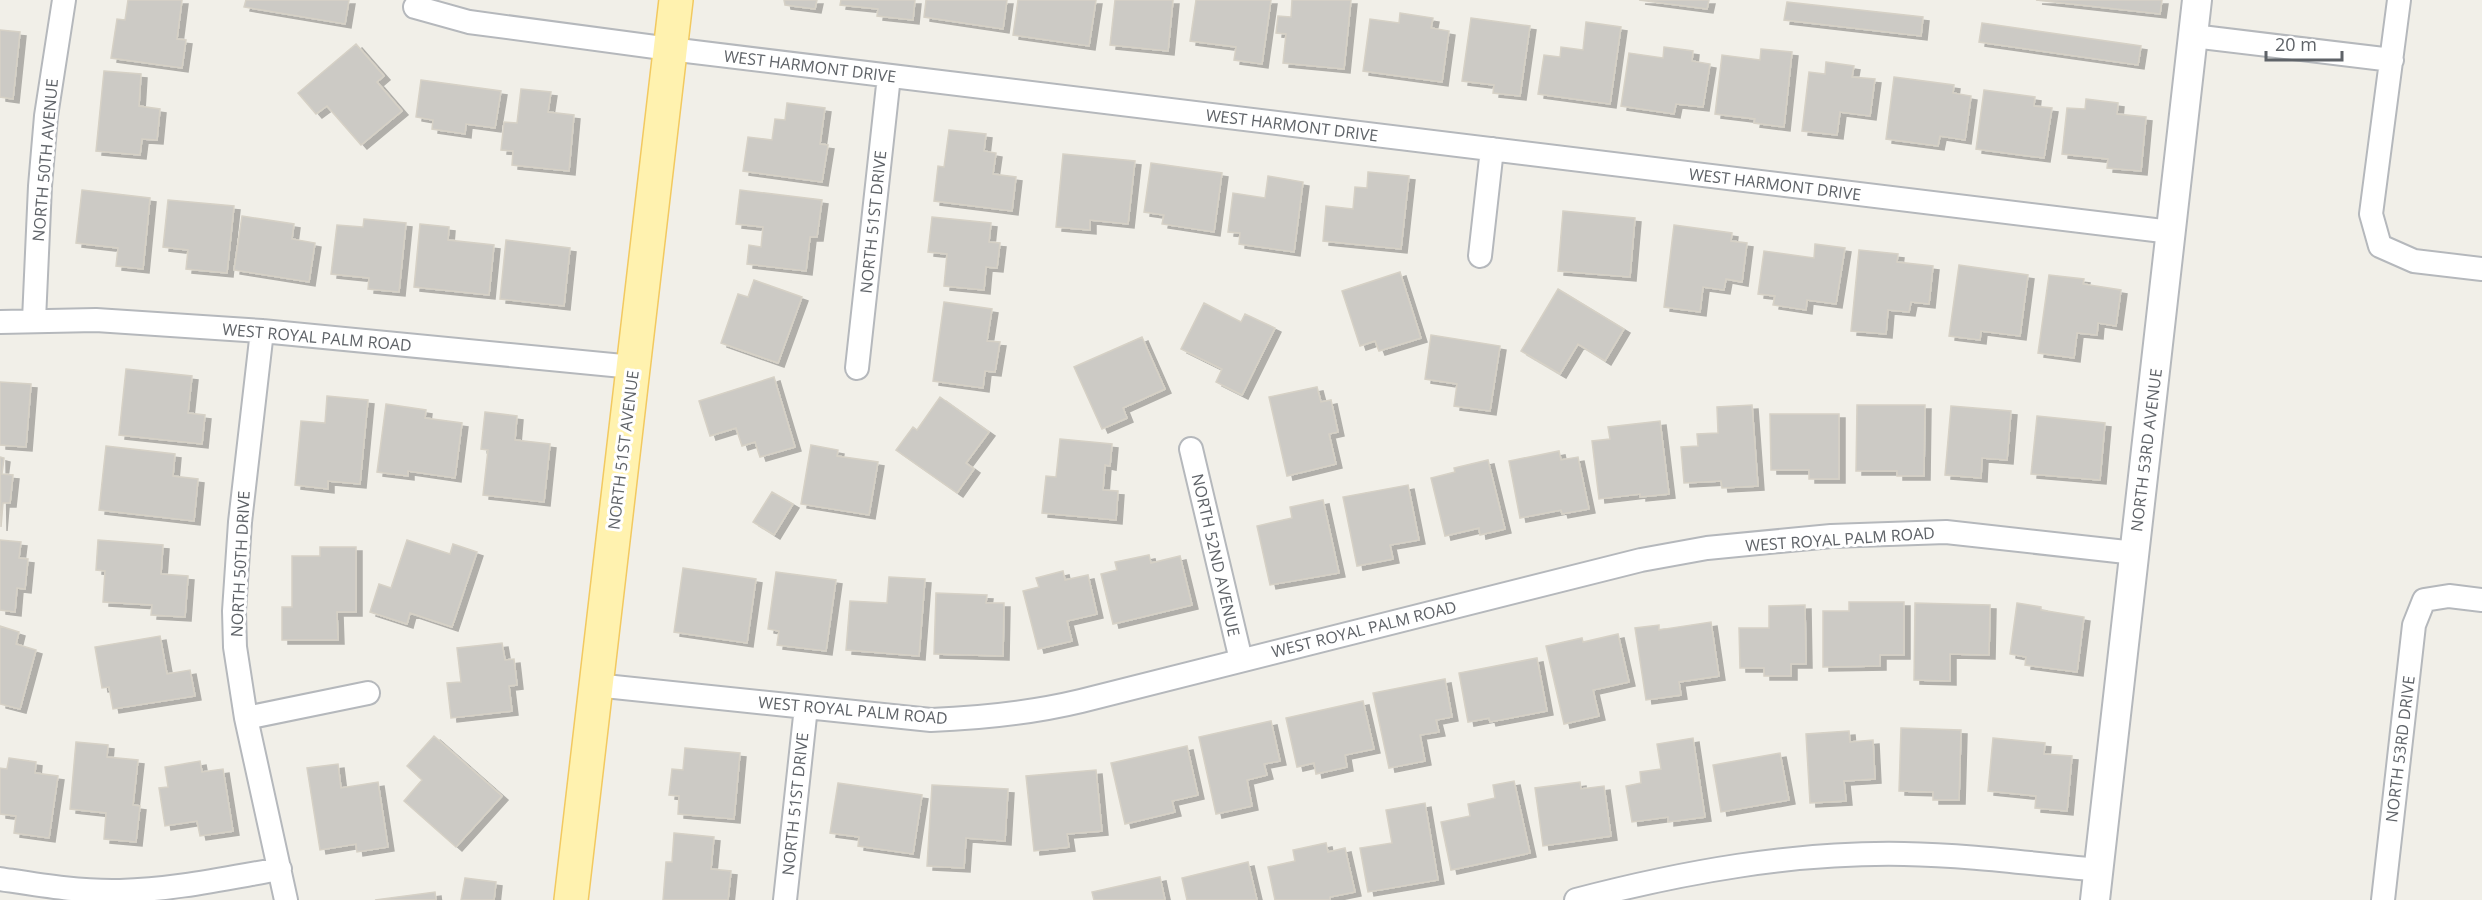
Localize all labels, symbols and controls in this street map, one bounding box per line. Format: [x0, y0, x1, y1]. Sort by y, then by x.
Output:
scale bar [2266, 24, 2342, 62]
text: 20 m [2275, 32, 2317, 56]
street label: WEST HARMONT DRIVE [723, 45, 897, 87]
street label: NORTH 50TH AVENUE [27, 78, 63, 242]
street label: WEST HARMONT DRIVE [1205, 104, 1379, 146]
street label: NORTH 51ST DRIVE [855, 149, 891, 295]
street label: WEST HARMONT DRIVE [1688, 163, 1862, 205]
street label: WEST ROYAL PALM ROAD [221, 318, 413, 356]
street label: NORTH 53RD AVENUE [2125, 367, 2167, 533]
street label: NORTH 51ST AVENUE [602, 369, 644, 531]
street label: NORTH 52ND AVENUE [1187, 471, 1245, 639]
street label: NORTH 50TH DRIVE [225, 490, 255, 638]
street label: WEST ROYAL PALM ROAD [1744, 521, 1936, 557]
street label: WEST ROYAL PALM ROAD [1269, 595, 1459, 663]
street label: NORTH 53RD DRIVE [2380, 674, 2420, 824]
street label: WEST ROYAL PALM ROAD [757, 691, 949, 729]
street label: NORTH 51ST DRIVE [777, 731, 813, 877]

